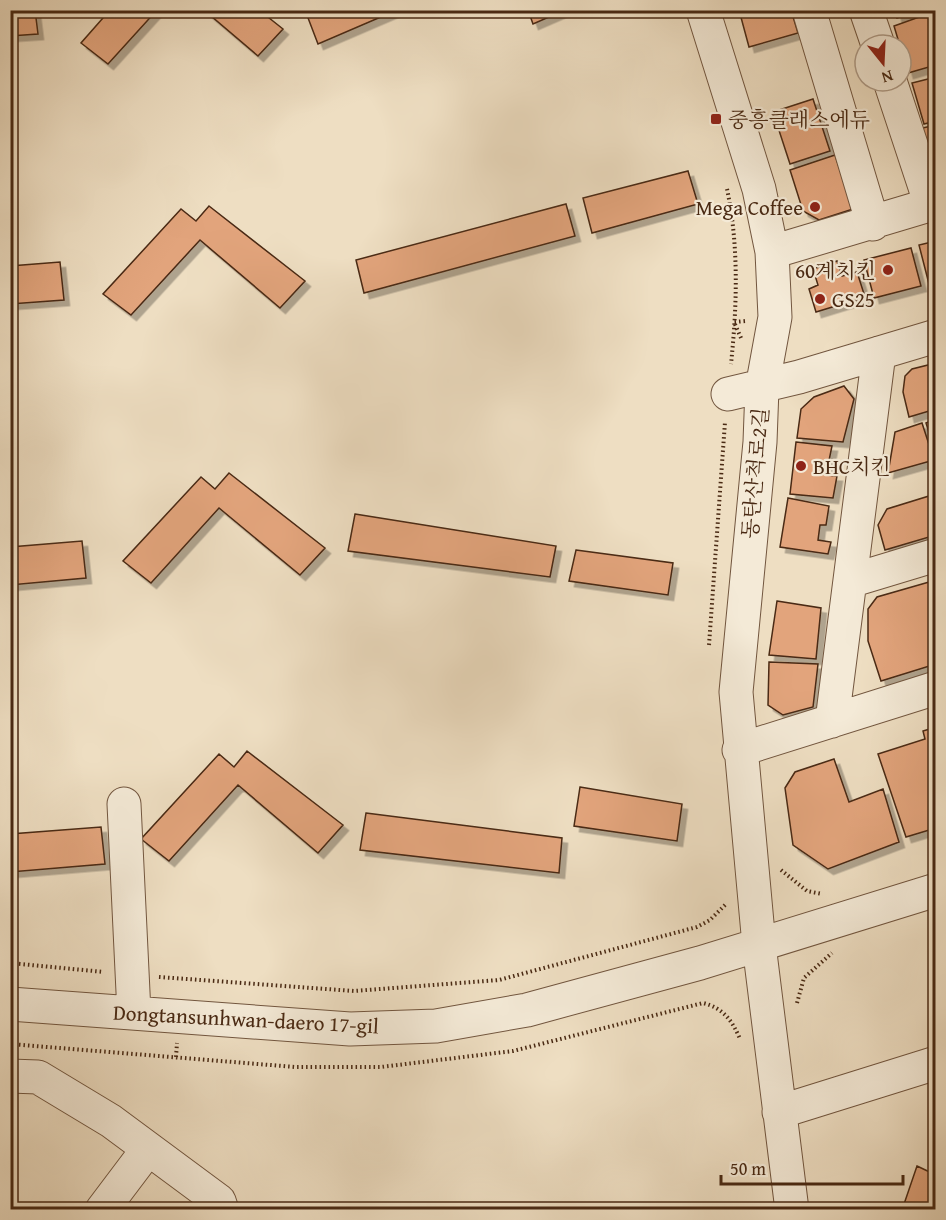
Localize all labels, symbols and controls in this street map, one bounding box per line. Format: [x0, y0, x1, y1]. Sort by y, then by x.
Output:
north arrow [853, 33, 913, 93]
text: N [879, 64, 896, 90]
place label: 중흥클래스에듀 [728, 104, 870, 135]
marker: 중흥클래스에듀 [709, 112, 723, 126]
place label: Mega Coffee [696, 192, 803, 223]
marker: Mega Coffee [808, 200, 822, 214]
place label: 60계치킨 [795, 255, 876, 286]
marker: 60계치킨 [881, 263, 895, 277]
place label: GS25 [832, 284, 875, 315]
marker: GS25 [813, 292, 827, 306]
street label: 동탄산척로2길 [734, 406, 776, 540]
place label: BHC치킨 [813, 451, 891, 482]
marker: BHC치킨 [794, 459, 808, 473]
street label: Dongtansunhwan-daero 17-gil [112, 997, 380, 1041]
scale bar [721, 1148, 902, 1186]
text: 50 m [730, 1155, 766, 1182]

